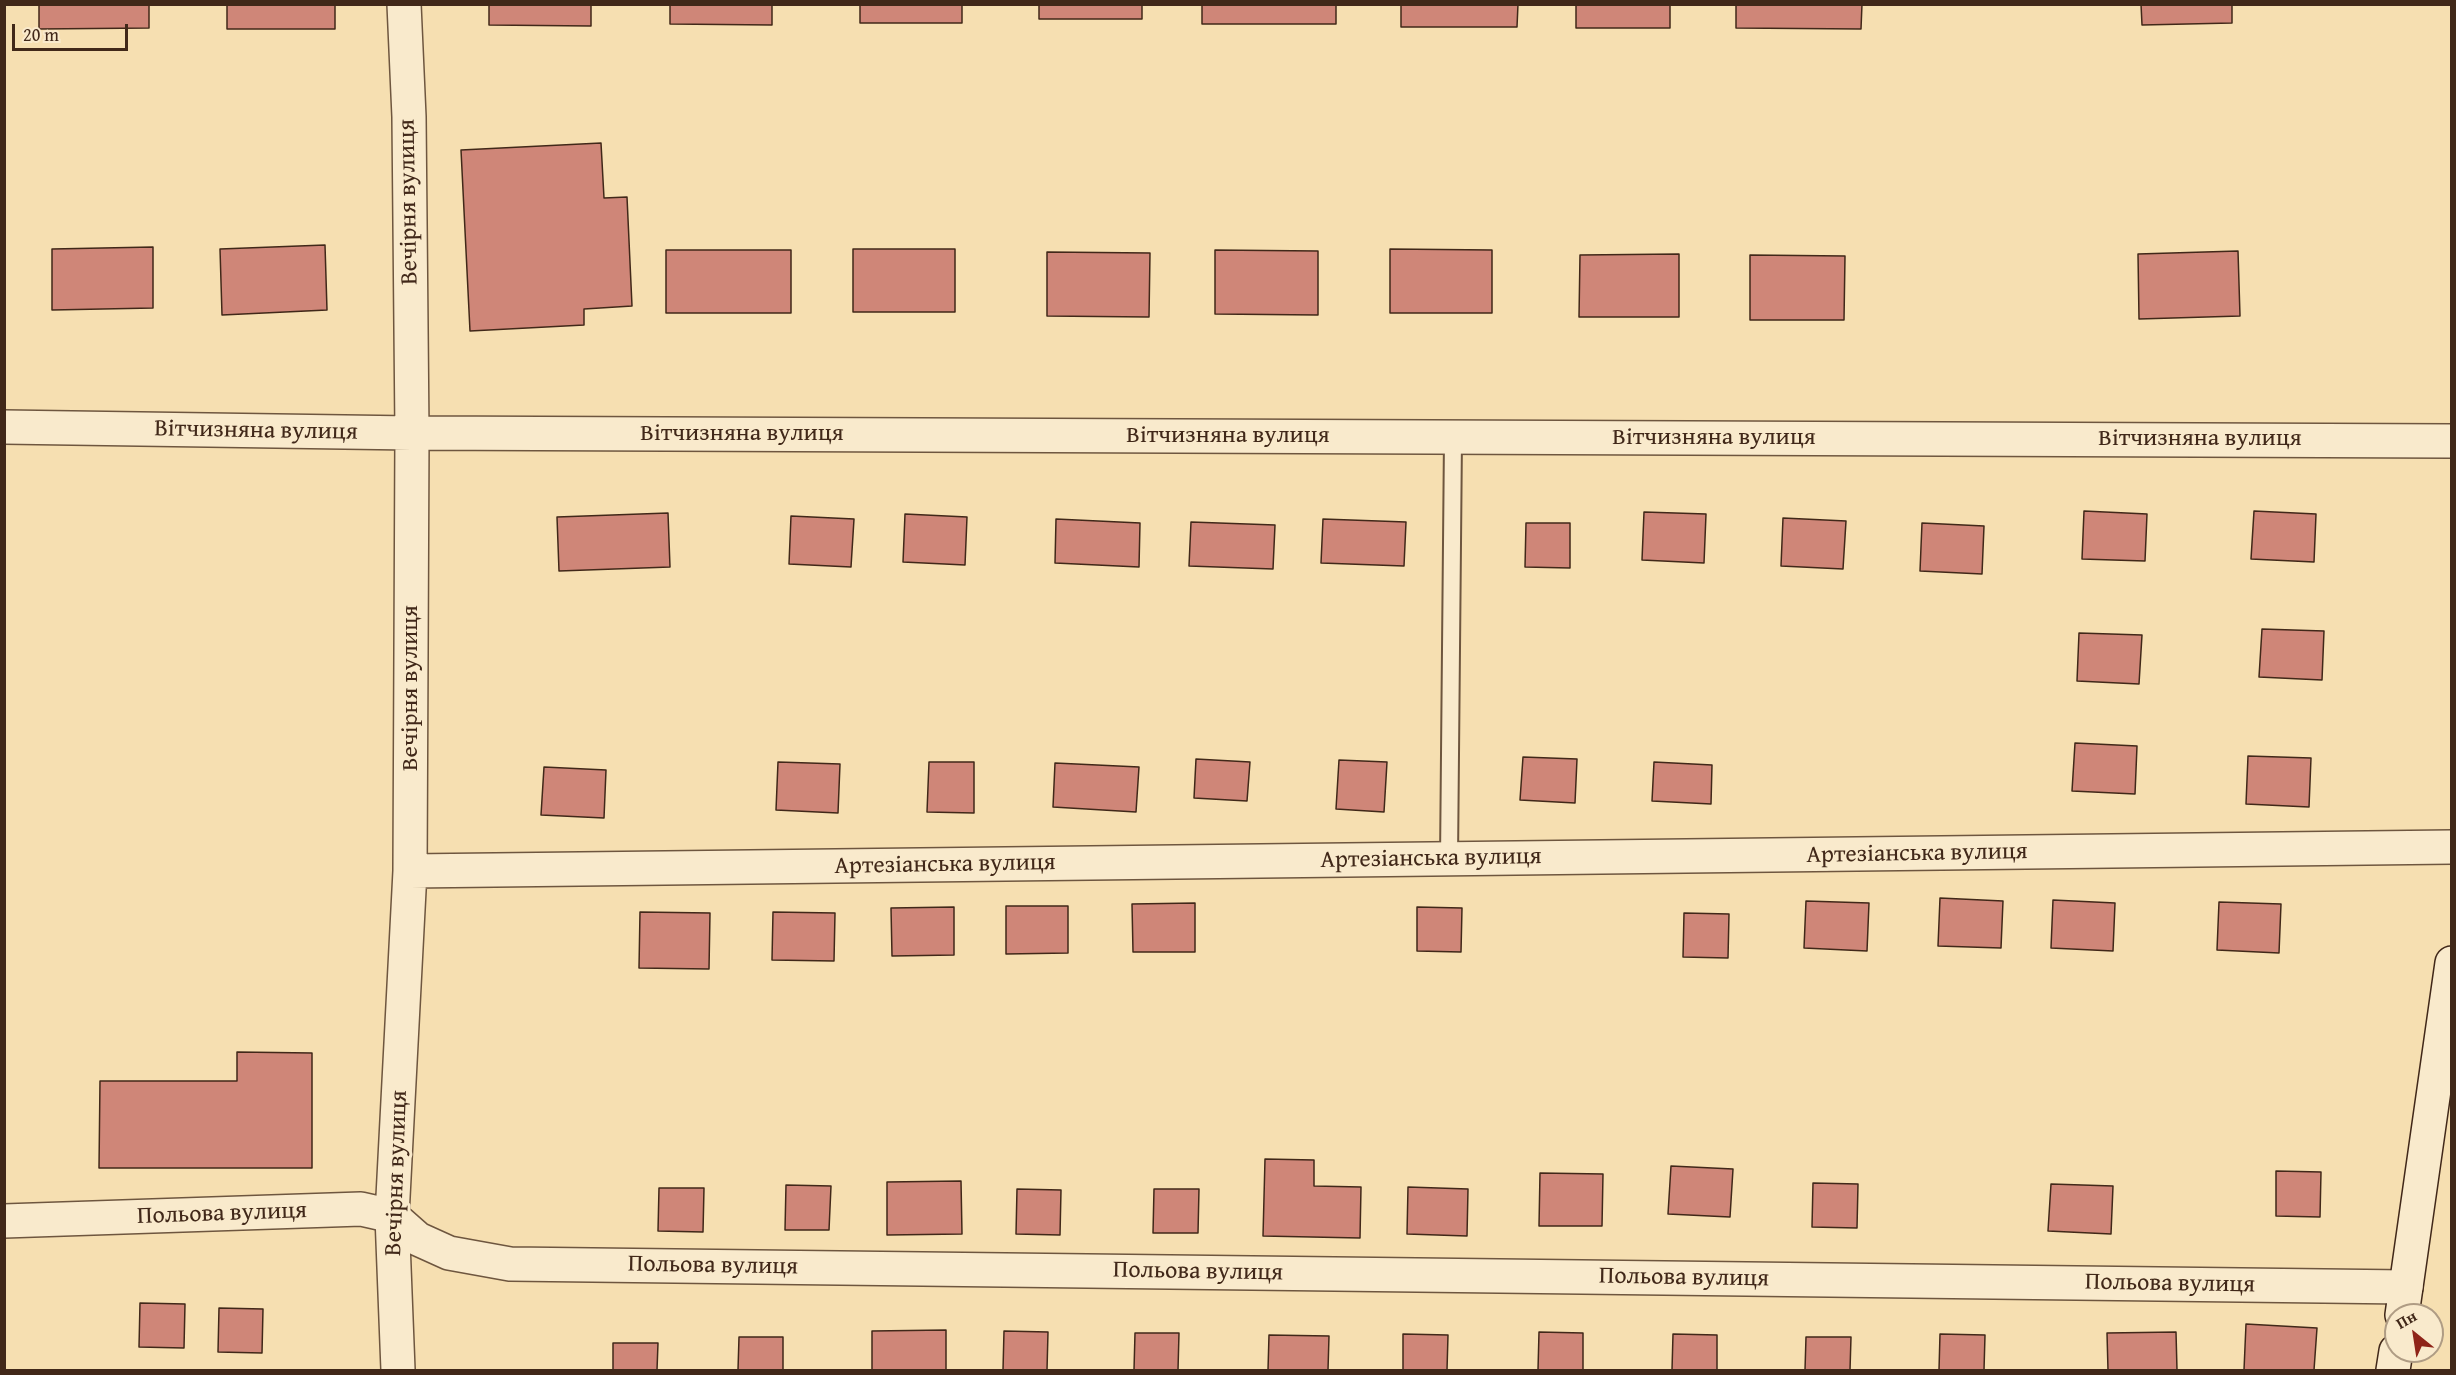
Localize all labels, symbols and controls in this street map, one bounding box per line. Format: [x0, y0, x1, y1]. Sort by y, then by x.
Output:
scale bar [15, 12, 130, 50]
text: 20 m [23, 21, 59, 48]
street label: Вечірня вулиця [393, 119, 425, 285]
street label: Вітчизняна вулиця [154, 415, 358, 447]
street label: Вітчизняна вулиця [640, 420, 844, 448]
street label: Вітчизняна вулиця [1126, 422, 1330, 450]
street label: Вітчизняна вулиця [1612, 424, 1816, 452]
street label: Вітчизняна вулиця [2098, 425, 2302, 453]
street label: Вечірня вулиця [397, 605, 425, 771]
street label: Артезіанська вулиця [1806, 838, 2028, 870]
street label: Артезіанська вулиця [1320, 843, 1542, 875]
street label: Артезіанська вулиця [834, 849, 1056, 881]
street label: Вечірня вулиця [380, 1090, 414, 1256]
street label: Польова вулиця [136, 1197, 308, 1231]
street label: Польова вулиця [628, 1250, 798, 1282]
street label: Польова вулиця [1113, 1256, 1283, 1288]
street label: Польова вулиця [1599, 1262, 1769, 1294]
street label: Польова вулиця [2085, 1268, 2255, 1300]
north arrow [2384, 1303, 2444, 1363]
text: Пн [2391, 1304, 2421, 1335]

